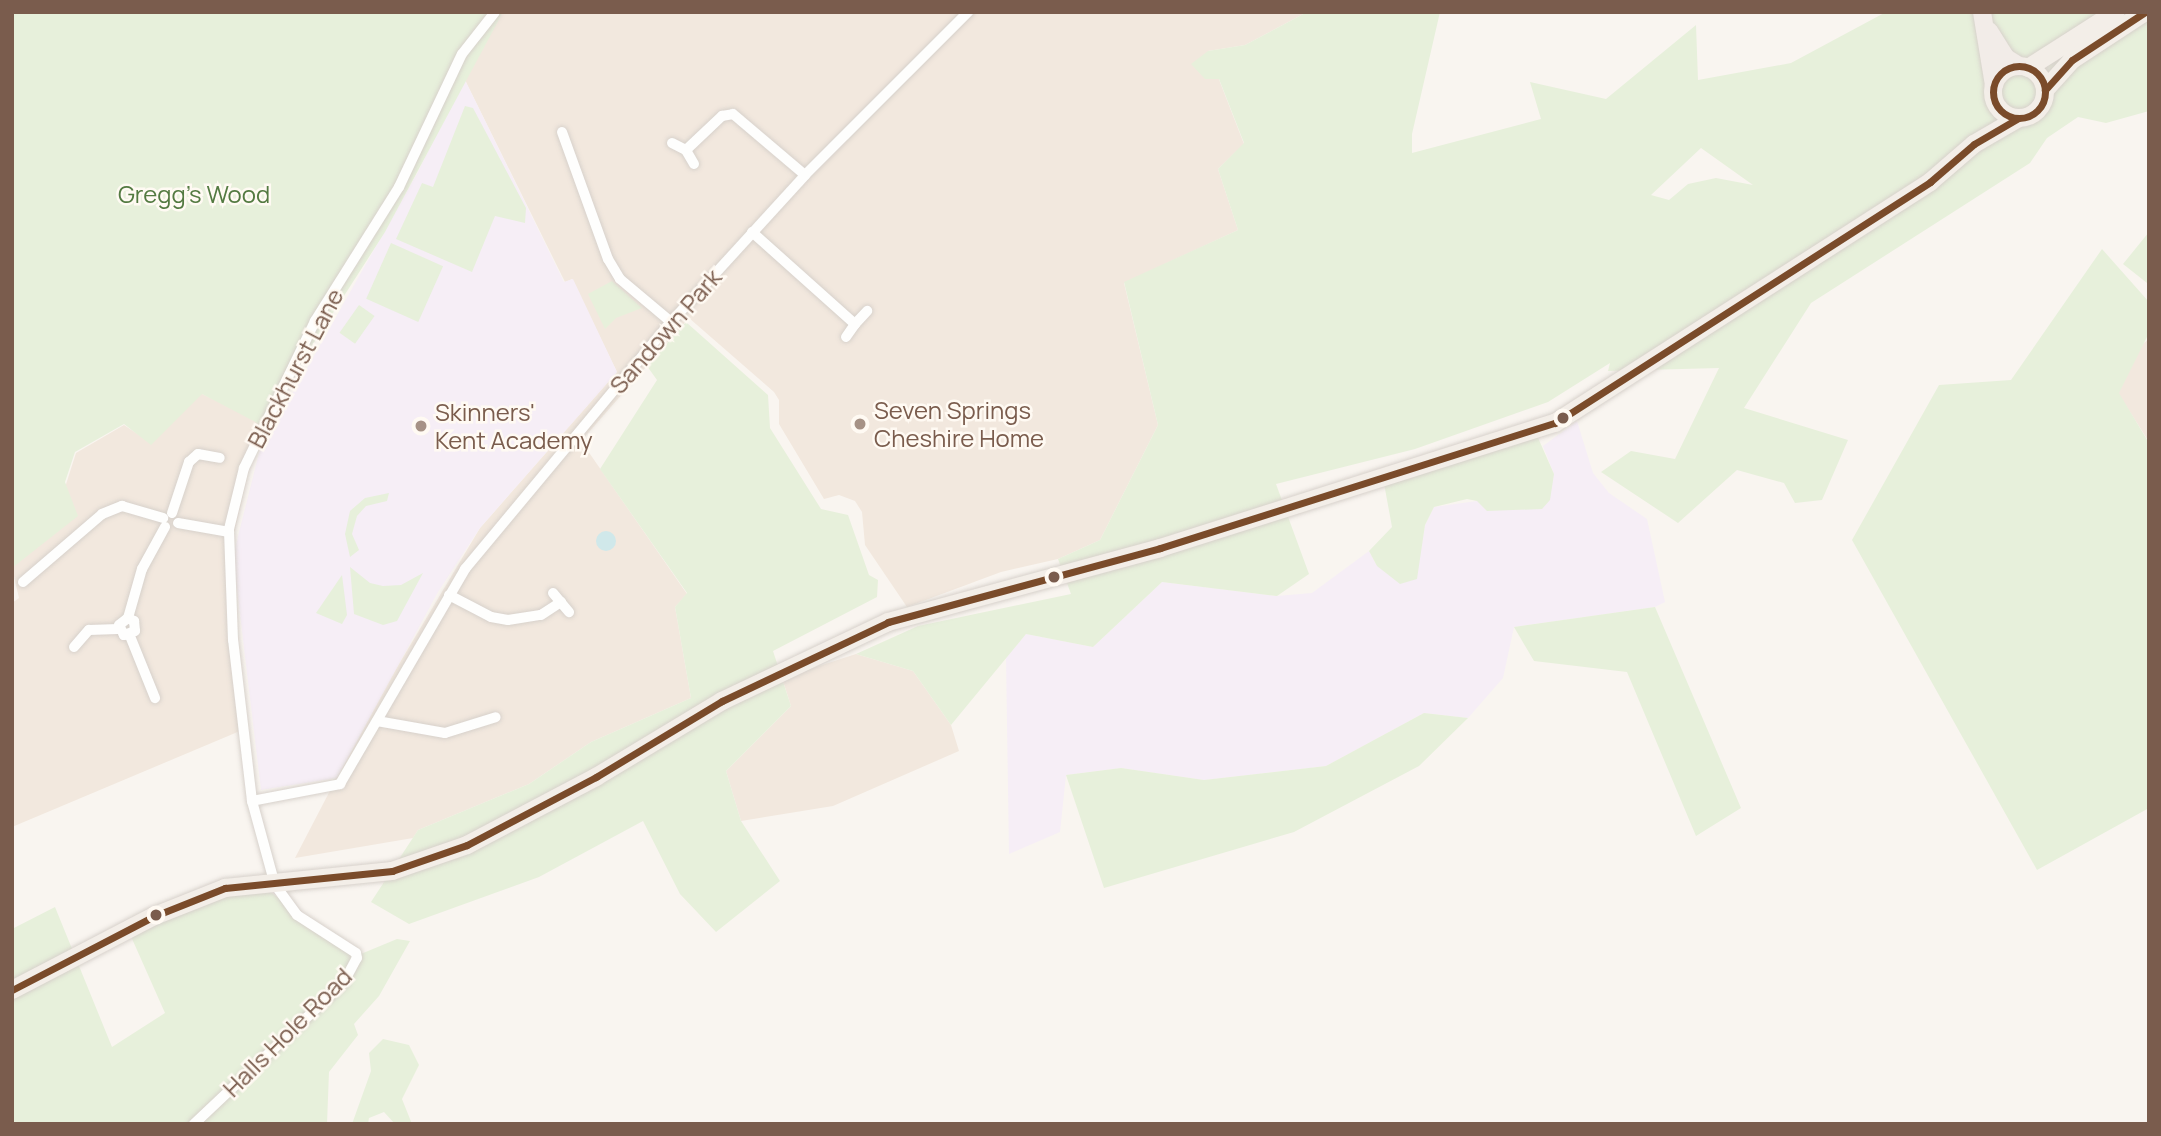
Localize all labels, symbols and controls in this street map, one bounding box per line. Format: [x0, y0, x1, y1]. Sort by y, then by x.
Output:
park label: Gregg's Wood [118, 180, 270, 208]
street label: Sandown Park [603, 263, 727, 399]
street label: Blackhurst Lane [241, 283, 349, 453]
place label: Seven Springs Cheshire Home [874, 396, 1044, 452]
place label: Skinners' Kent Academy [435, 398, 593, 454]
unlabelled marker [1556, 411, 1570, 425]
marker: Seven Springs Cheshire Home [852, 416, 868, 432]
marker: Skinners' Kent Academy [413, 418, 429, 434]
unlabelled marker [1047, 570, 1061, 584]
unlabelled marker [149, 908, 163, 922]
street label: Halls Hole Road [217, 962, 357, 1102]

